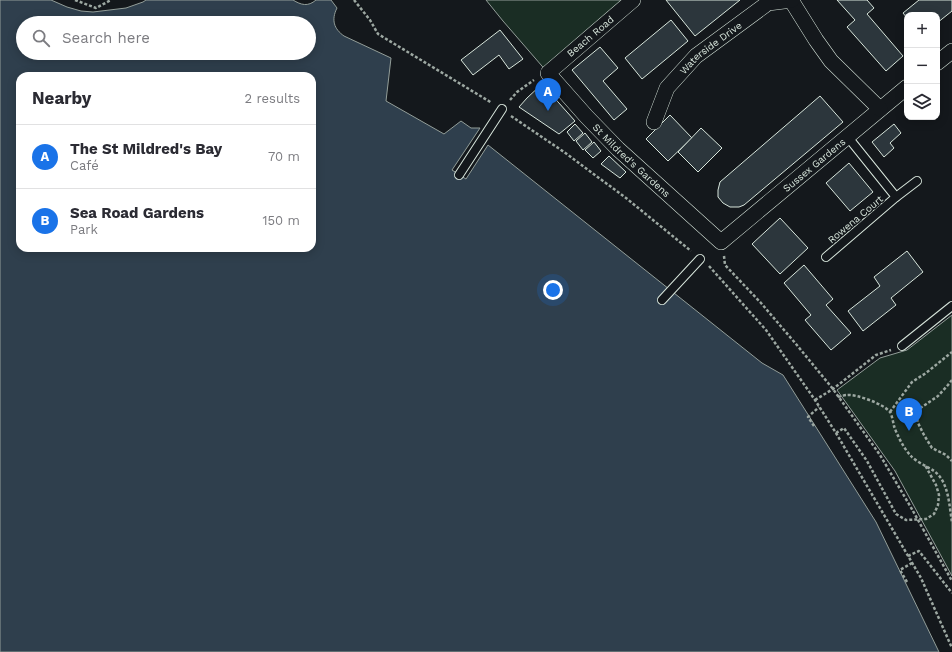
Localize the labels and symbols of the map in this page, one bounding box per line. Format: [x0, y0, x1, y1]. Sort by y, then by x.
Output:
street label: Beach Road [565, 14, 616, 59]
street label: Waterside Drive [677, 19, 744, 76]
pin: A [535, 78, 561, 111]
street label: St Mildred's Gardens [590, 122, 672, 199]
street label: Sussex Gardens [781, 136, 847, 194]
street label: Rowena Court [826, 193, 886, 246]
your location [543, 280, 563, 300]
pin: B [896, 398, 922, 431]

